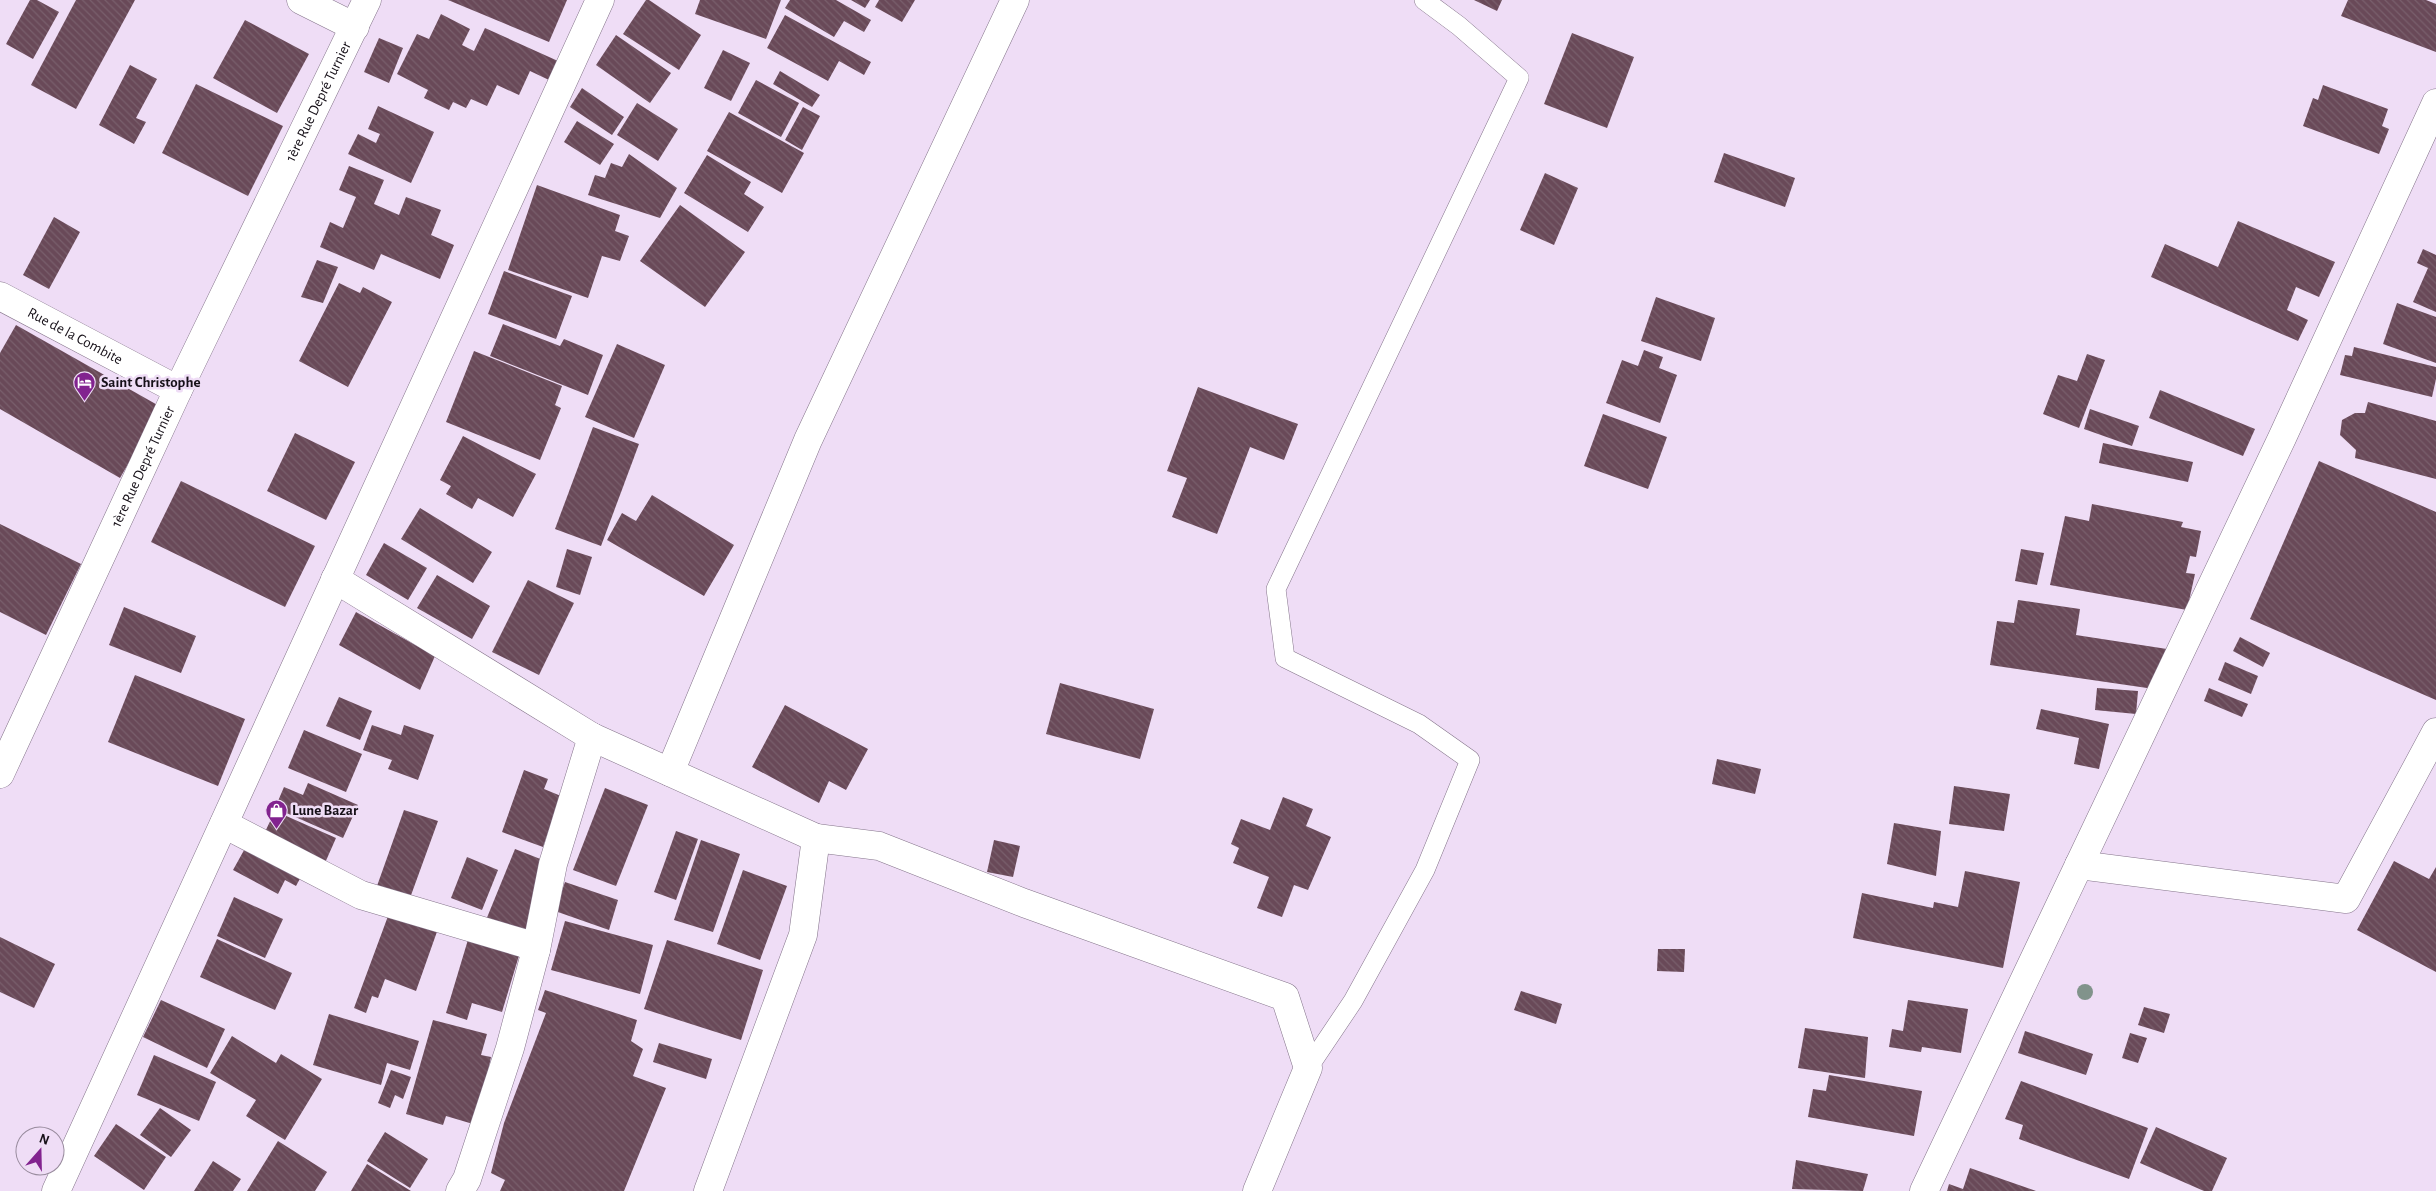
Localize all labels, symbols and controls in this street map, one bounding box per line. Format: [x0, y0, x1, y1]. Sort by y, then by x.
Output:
street label: 1ère Rue Depré Turnier [282, 39, 353, 164]
street label: Rue de la Combite [25, 305, 125, 367]
hotel icon: Saint Christophe [73, 370, 97, 401]
place label: Saint Christophe [101, 375, 200, 390]
street label: 1ère Rue Depré Turnier [108, 403, 177, 529]
shop icon: Lune Bazar [264, 798, 288, 829]
place label: Lune Bazar [292, 803, 359, 818]
north arrow [15, 1126, 65, 1176]
text: N [37, 1131, 51, 1148]

